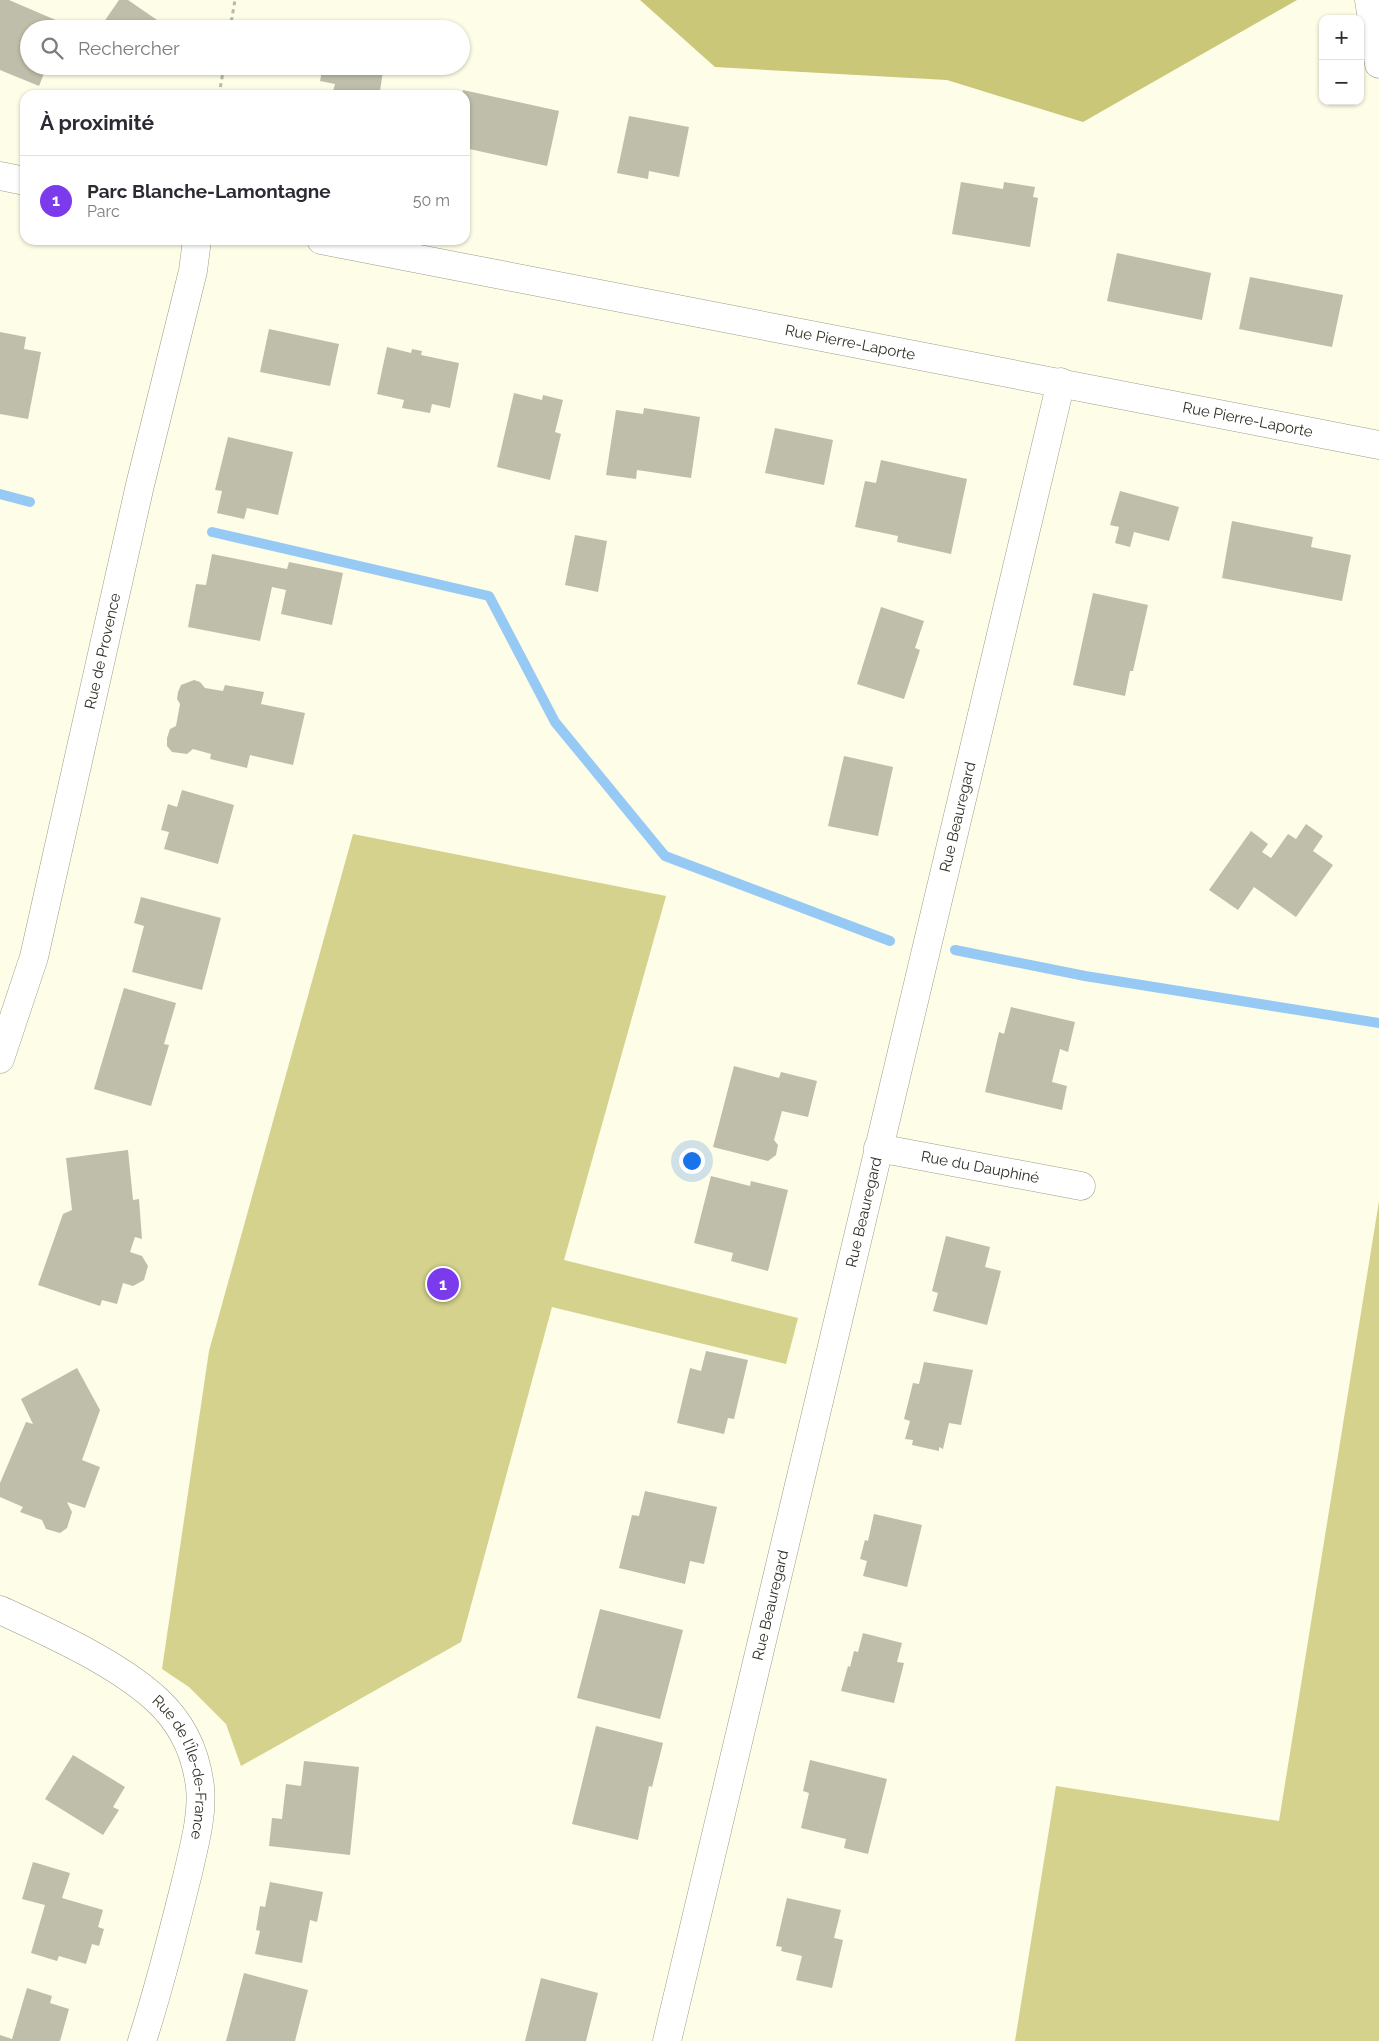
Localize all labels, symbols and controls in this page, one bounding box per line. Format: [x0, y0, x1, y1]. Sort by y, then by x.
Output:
map controls [1319, 15, 1364, 105]
button: + [1319, 15, 1364, 60]
search box [20, 20, 470, 75]
icon: search [38, 34, 66, 62]
text: Rechercher [78, 37, 180, 59]
button: − [1319, 60, 1364, 105]
text: À proximité [40, 110, 154, 135]
text: Parc Blanche-Lamontagne [87, 180, 331, 202]
text: 1 [52, 191, 60, 210]
text: 50 m [413, 191, 450, 210]
text: Parc [87, 202, 120, 221]
street label: Rue Pierre-Laporte [784, 321, 917, 364]
street label: Rue Pierre-Laporte [1181, 398, 1315, 441]
street label: Rue de Provence [81, 591, 125, 711]
street label: Rue Beauregard [936, 760, 979, 874]
street label: Rue du Dauphiné [920, 1147, 1041, 1187]
your location [679, 1148, 705, 1174]
street label: Rue Beauregard [842, 1155, 886, 1269]
pin: 1 [427, 1265, 459, 1303]
street label: Rue Beauregard [749, 1548, 792, 1662]
street label: Rue de l'Île-de-France [149, 1691, 210, 1841]

